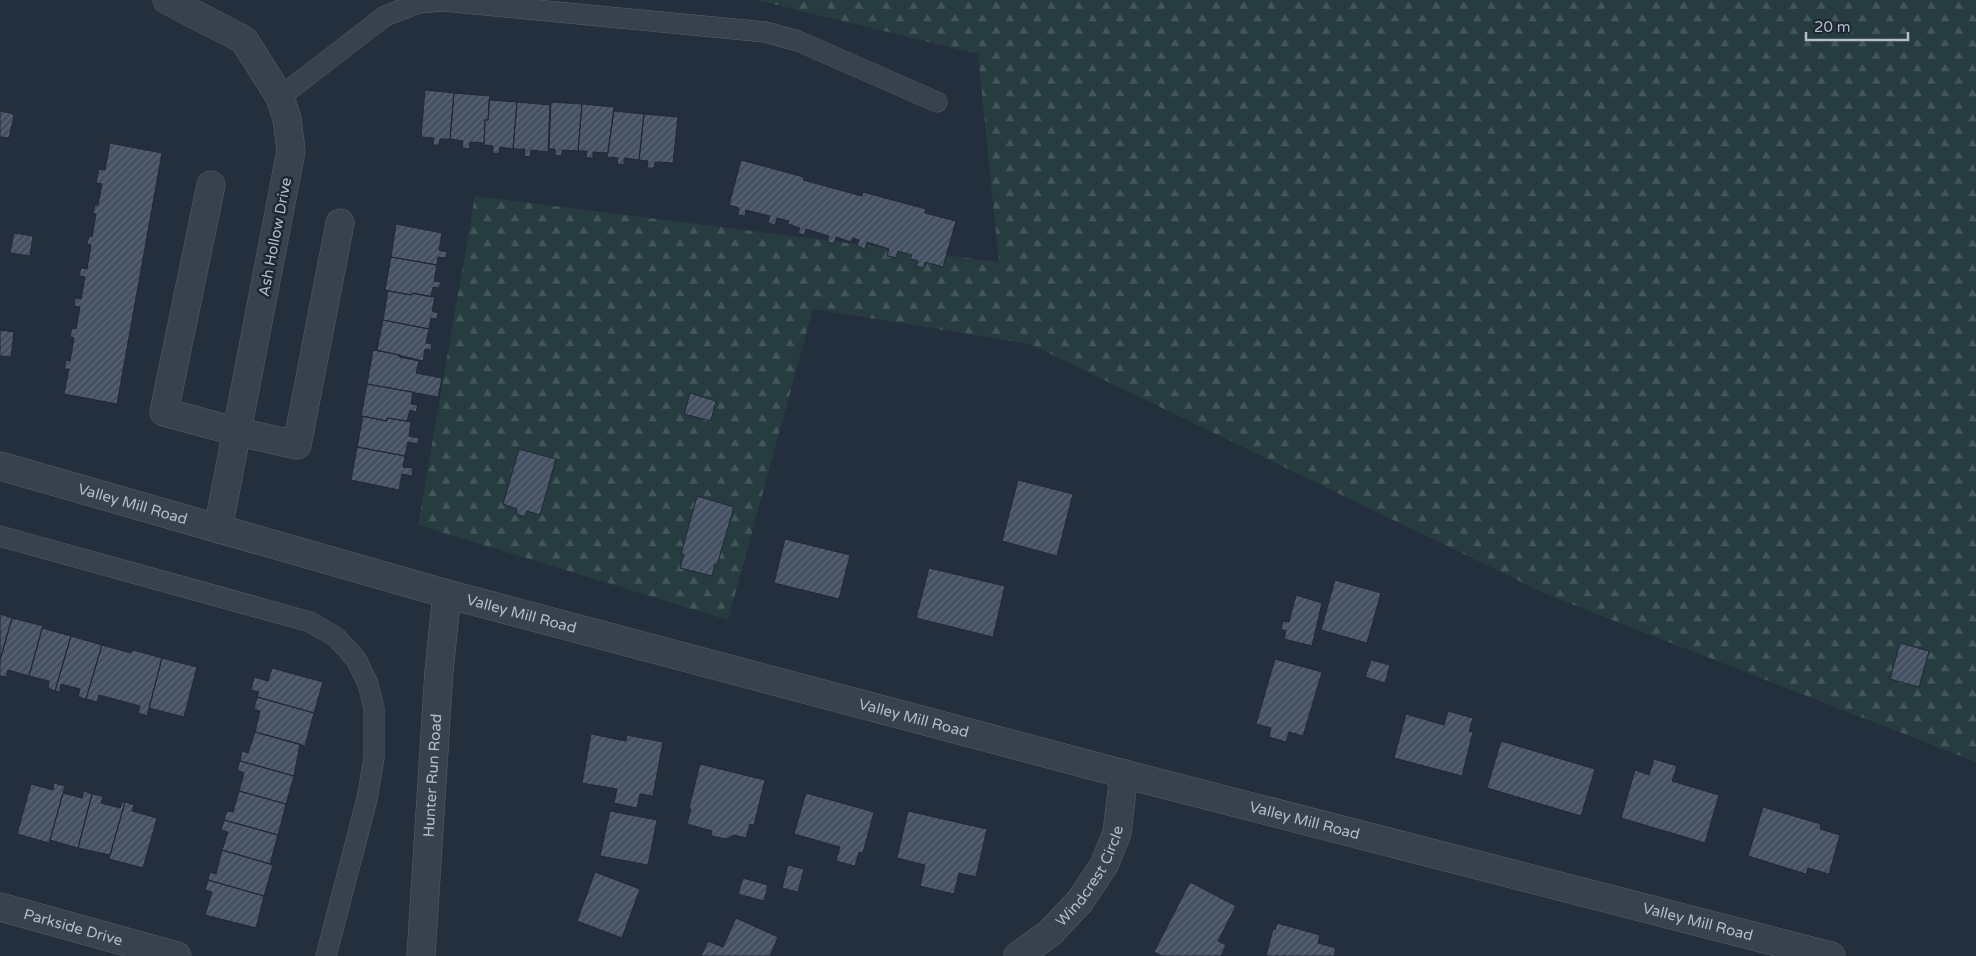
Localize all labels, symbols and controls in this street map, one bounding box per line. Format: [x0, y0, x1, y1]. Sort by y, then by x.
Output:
scale bar [1806, 10, 1908, 42]
text: 20 m [1814, 18, 1851, 36]
street label: Ash Hollow Drive [255, 176, 295, 298]
street label: Valley Mill Road [76, 480, 190, 528]
street label: Valley Mill Road [464, 591, 578, 637]
street label: Valley Mill Road [857, 695, 971, 741]
street label: Hunter Run Road [420, 713, 445, 838]
street label: Valley Mill Road [1248, 798, 1362, 843]
street label: Windcrest Circle [1052, 825, 1127, 930]
street label: Valley Mill Road [1641, 899, 1755, 945]
street label: Parkside Drive [22, 905, 125, 950]

